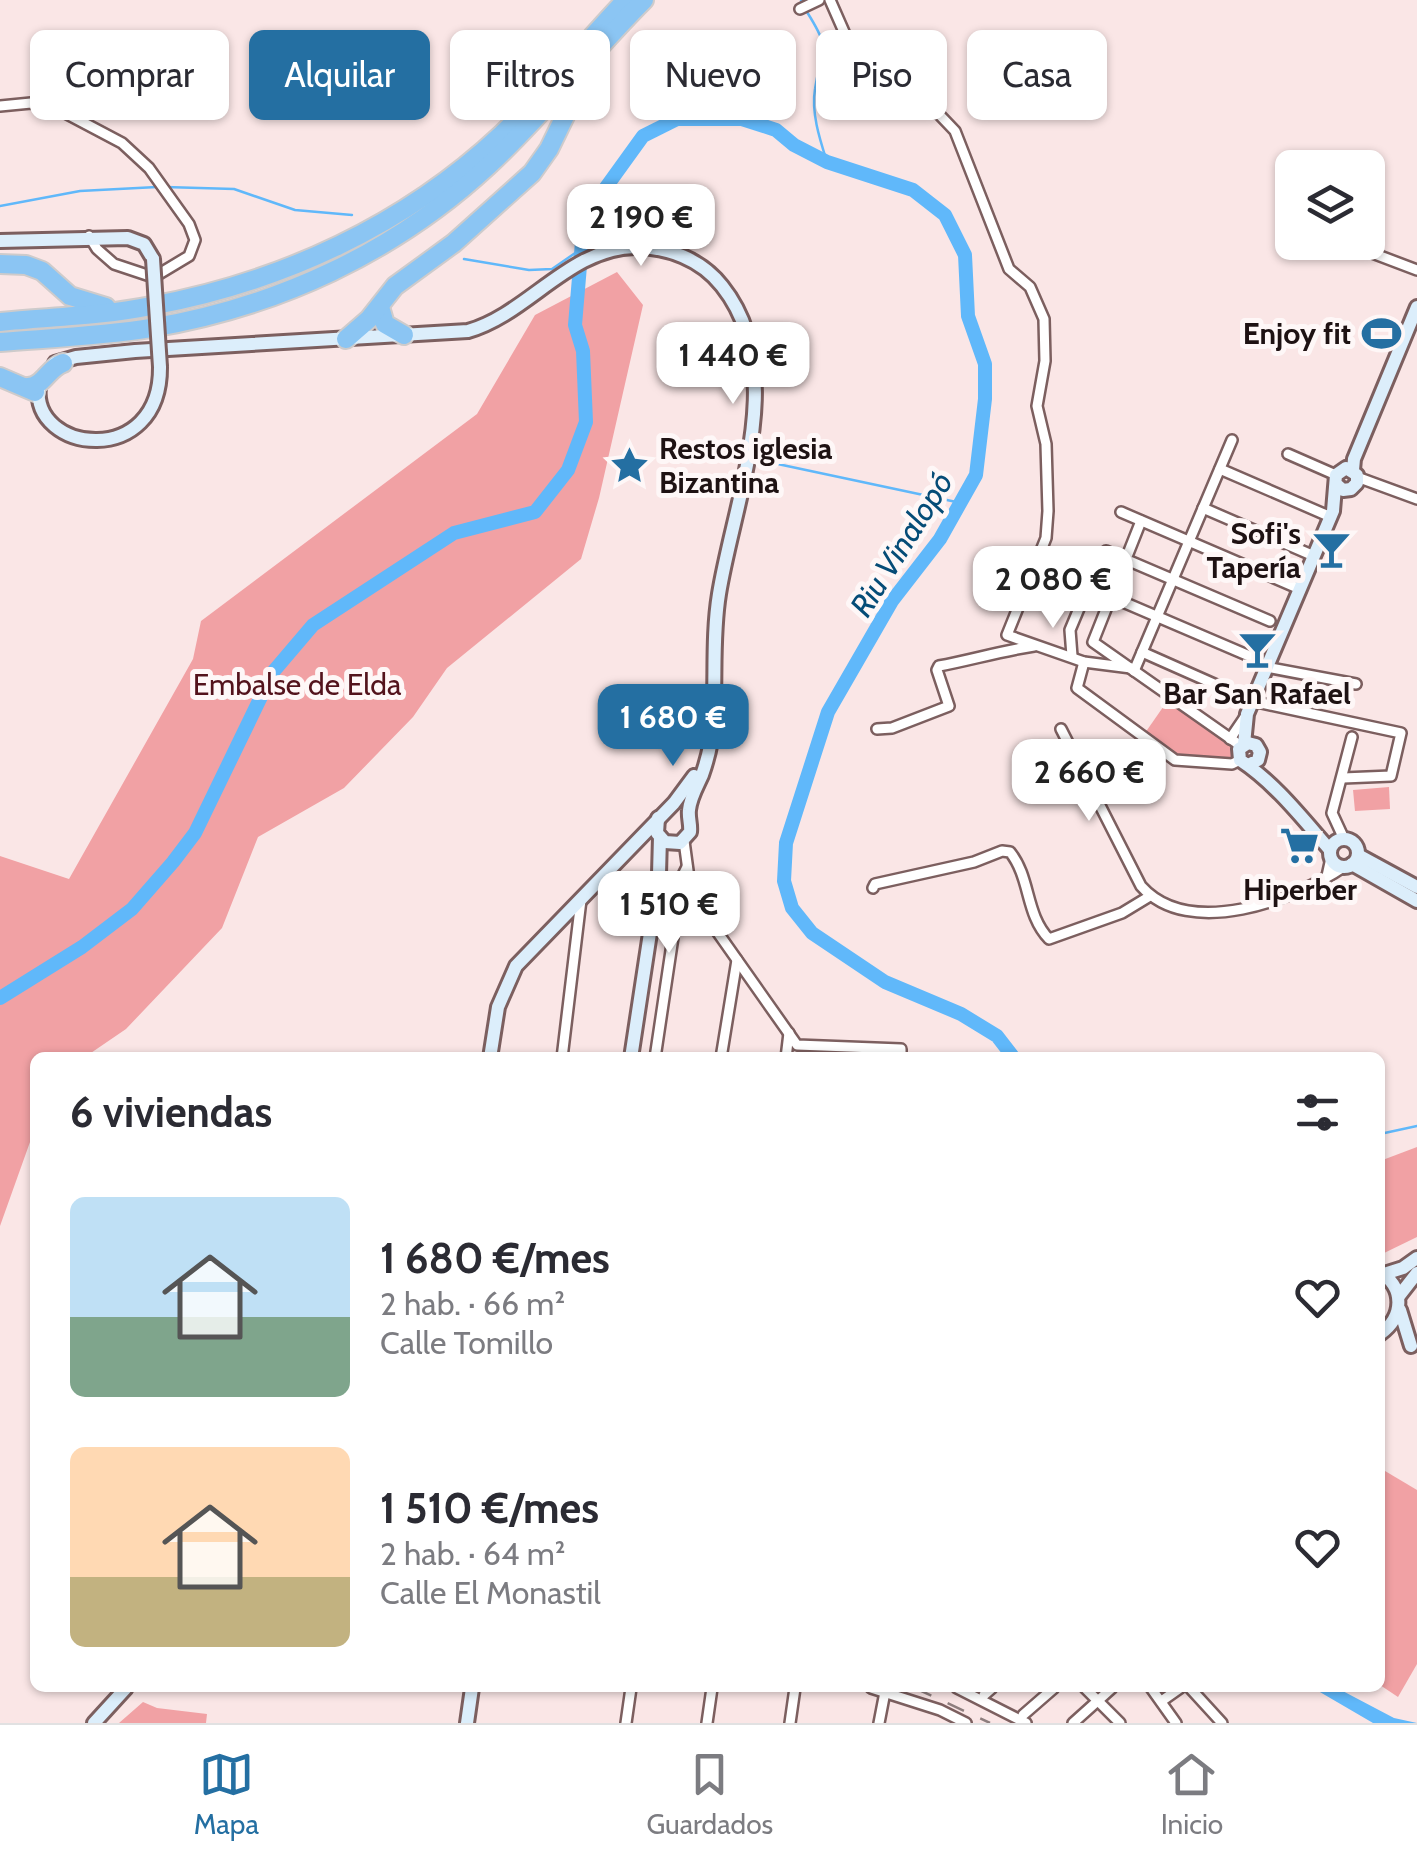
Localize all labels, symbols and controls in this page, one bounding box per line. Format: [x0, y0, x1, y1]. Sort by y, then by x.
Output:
chip: Comprar [30, 30, 229, 120]
chip: Alquilar [249, 30, 430, 120]
chip: Filtros [450, 30, 610, 120]
chip: Nuevo [630, 30, 796, 120]
chip: Piso [816, 30, 947, 120]
chip: Casa [967, 30, 1107, 120]
map controls [1275, 150, 1385, 260]
button: layers [1275, 150, 1385, 260]
pin: 2 190 € [549, 184, 733, 269]
text: 2 190 € [589, 197, 693, 236]
sports icon: Enjoy fit [1360, 312, 1402, 354]
place label: Enjoy fit [1243, 315, 1351, 352]
pin: 1 440 € [641, 322, 825, 407]
text: 1 440 € [678, 335, 788, 374]
place label: Restos iglesia Bizantina [659, 430, 833, 501]
place icon: Restos iglesia Bizantina [608, 444, 650, 486]
water label: Riu Vinalopó [841, 464, 961, 624]
place label: Sofi's Tapería [1206, 515, 1301, 586]
bar icon: Sofi's Tapería [1310, 529, 1352, 571]
pin: 2 080 € [961, 546, 1145, 631]
text: 2 080 € [995, 559, 1111, 598]
bar icon: Bar San Rafael [1236, 628, 1278, 670]
park label: Embalse de Elda [193, 666, 402, 703]
place label: Bar San Rafael [1163, 675, 1351, 712]
pin: 1 680 € [581, 684, 765, 769]
text: 1 680 € [620, 697, 726, 736]
pin: 2 660 € [997, 739, 1181, 824]
text: 2 660 € [1034, 752, 1144, 791]
supermarket icon: Hiperber [1279, 824, 1321, 866]
pin: 1 510 € [577, 871, 761, 956]
place label: Hiperber [1243, 871, 1357, 908]
text: 1 510 € [620, 884, 718, 923]
icon: filters [1290, 1085, 1345, 1140]
text: 6 viviendas [70, 1086, 272, 1138]
text: 1 680 €/mes [380, 1232, 610, 1284]
icon: home [150, 1237, 270, 1357]
icon: heart [1290, 1270, 1345, 1325]
text: 2 hab. · 66 m² [380, 1284, 565, 1323]
text: Calle Tomillo [380, 1323, 553, 1362]
text: 1 510 €/mes [380, 1482, 599, 1534]
icon: home [150, 1487, 270, 1607]
icon: heart [1290, 1520, 1345, 1575]
text: 2 hab. · 64 m² [380, 1534, 565, 1573]
text: Calle El Monastil [380, 1573, 601, 1612]
tab: Mapa [194, 1747, 259, 1841]
tab: Guardados [646, 1747, 773, 1841]
tab: Inicio [1161, 1747, 1223, 1841]

